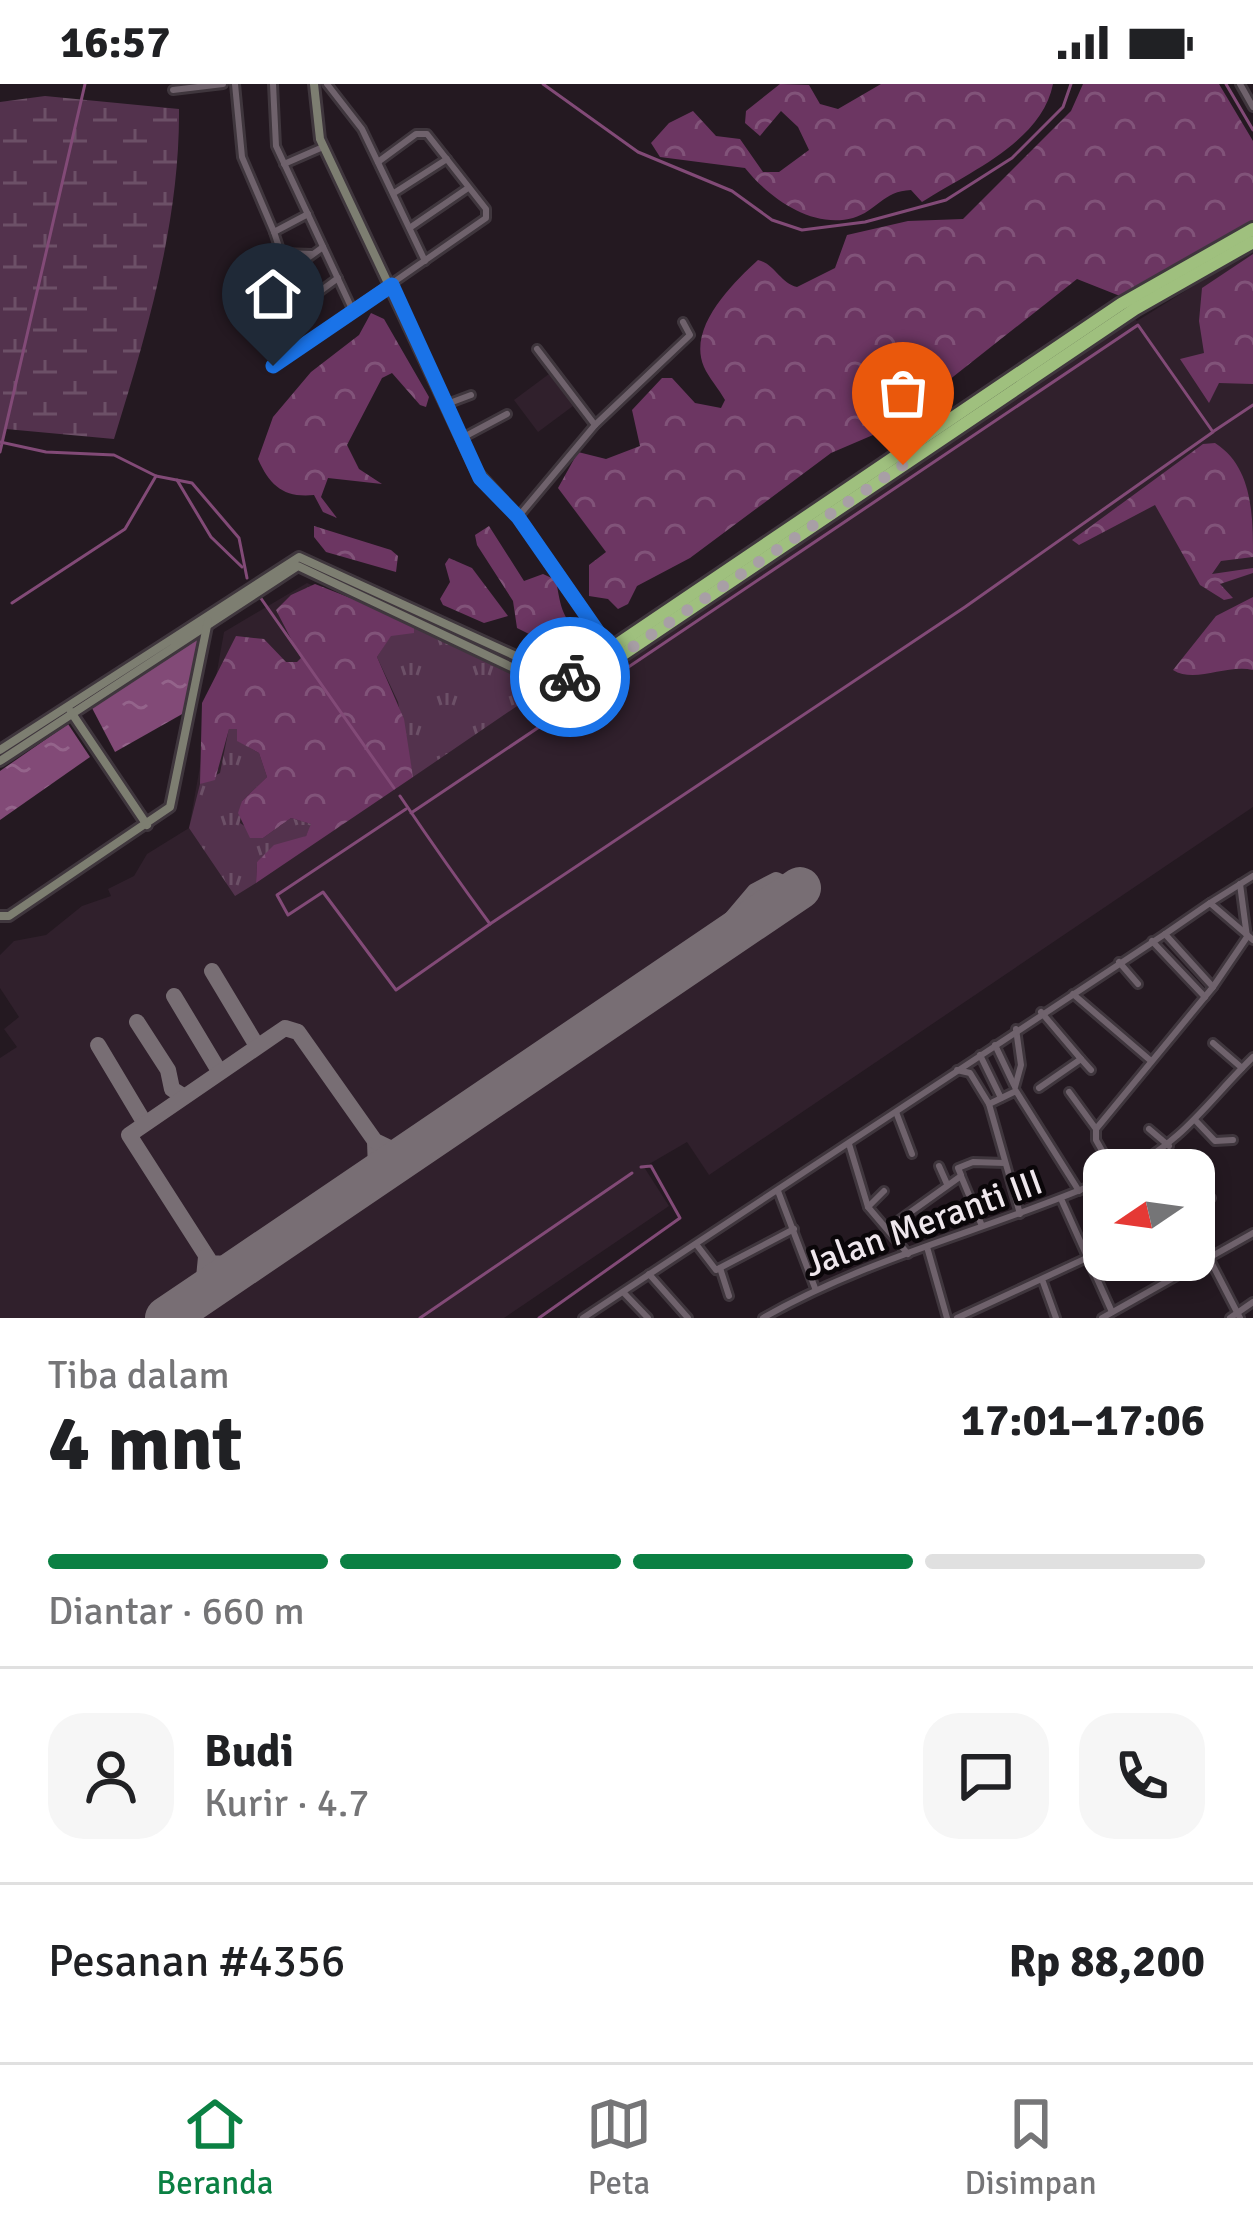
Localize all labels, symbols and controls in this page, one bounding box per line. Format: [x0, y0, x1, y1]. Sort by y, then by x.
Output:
text: 16:57 [60, 15, 170, 70]
pin [222, 243, 324, 366]
icon: home [240, 261, 306, 327]
pin [852, 342, 954, 465]
icon: bag [870, 360, 936, 426]
courier [510, 617, 630, 737]
icon: bike [537, 644, 603, 710]
north arrow [1083, 1149, 1215, 1281]
map controls [1083, 1149, 1215, 1281]
street label: Jalan Meranti III [798, 1159, 1049, 1287]
text: Tiba dalam [48, 1351, 230, 1399]
text: 17:01–17:06 [961, 1393, 1205, 1448]
text: 4 mnt [48, 1396, 242, 1492]
text: Diantar · 660 m [48, 1587, 305, 1635]
button: person [48, 1713, 174, 1839]
button: chat [923, 1713, 1049, 1839]
button: phone [1079, 1713, 1205, 1839]
text: Budi [204, 1724, 294, 1779]
text: Kurir · 4.7 [204, 1779, 369, 1827]
text: Pesanan #4356 [48, 1934, 345, 1989]
text: Rp 88,200 [1008, 1934, 1205, 1989]
tab: Beranda [156, 2091, 274, 2204]
tab: Peta [586, 2091, 652, 2204]
tab: Disimpan [964, 2091, 1097, 2204]

